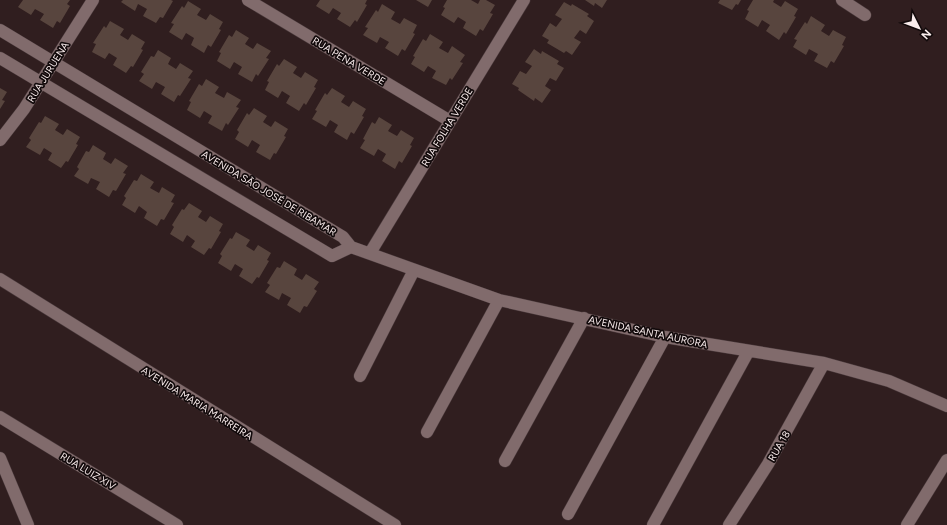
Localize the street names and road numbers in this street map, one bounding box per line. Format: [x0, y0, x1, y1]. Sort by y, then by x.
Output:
street label: RUA PENA VERDE [310, 34, 388, 88]
street label: RUA JURUENA [24, 39, 72, 105]
street label: RUA FOLHA VERDE [418, 85, 476, 169]
street label: AVENIDA SÃO JOSÉ DE RIBAMAR [199, 148, 339, 238]
street label: AVENIDA SANTA AURORA [587, 313, 709, 351]
street label: AVENIDA MARIA MARREIRA [139, 363, 255, 443]
street label: RUA 18 [765, 429, 793, 463]
street label: RUA LUIZ XIV [58, 449, 118, 493]

